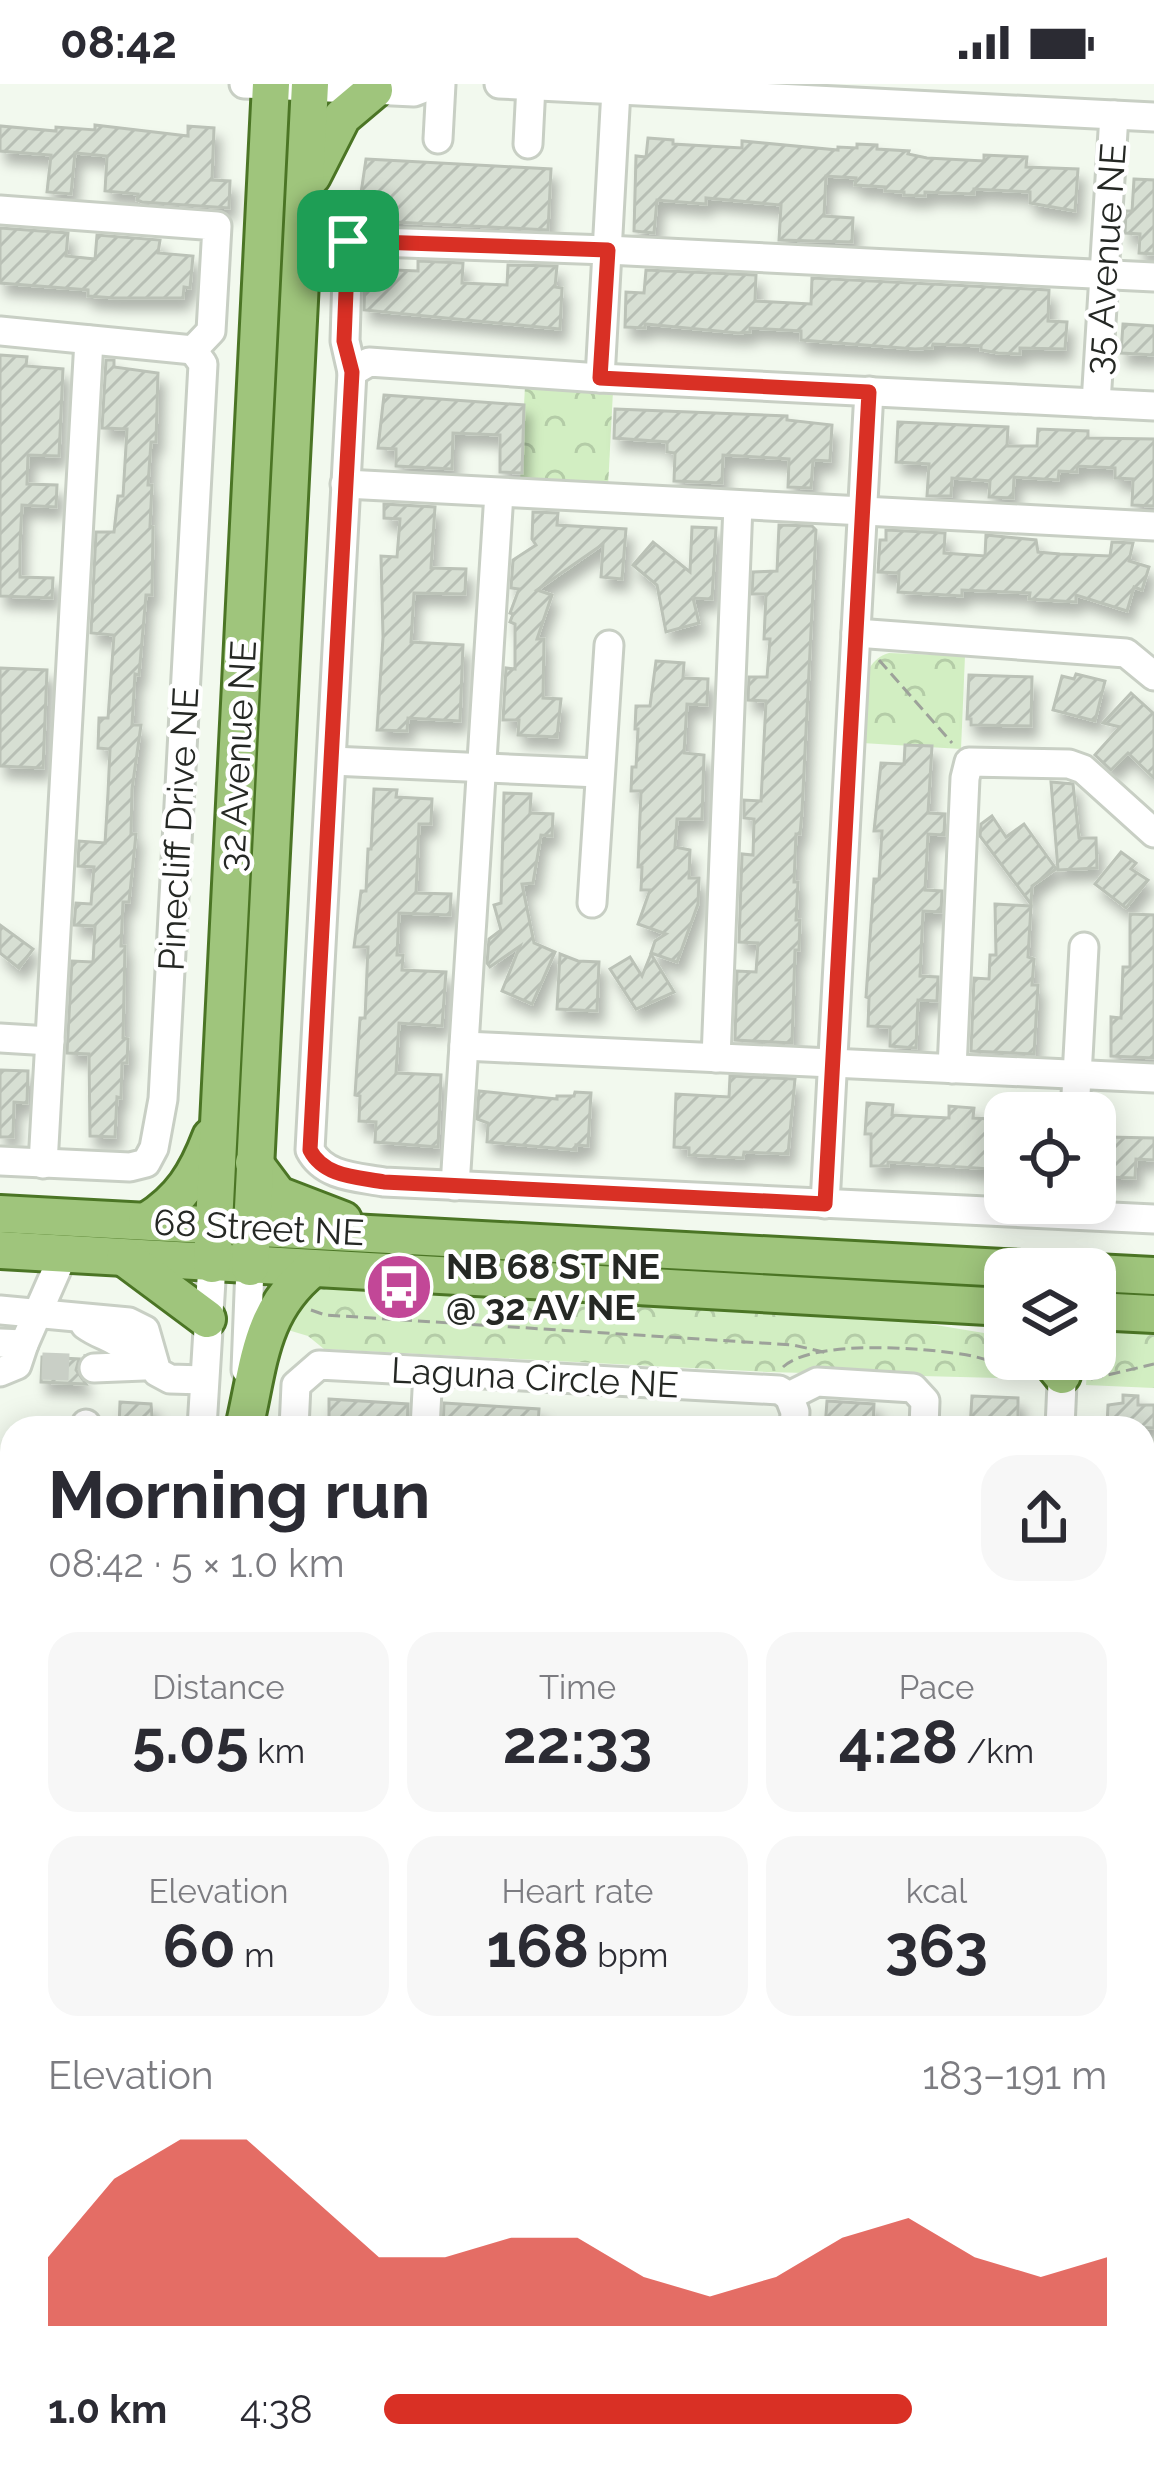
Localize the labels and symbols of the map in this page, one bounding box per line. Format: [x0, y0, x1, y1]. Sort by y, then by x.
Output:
street label: 35 Avenue NE [1076, 142, 1134, 376]
pin [297, 190, 399, 292]
street label: 32 Avenue NE [210, 639, 264, 873]
street label: Pinecliff Drive NE [150, 686, 206, 972]
street label: 68 Street NE [153, 1201, 365, 1253]
place label: NB 68 ST NE @ 32 AV NE [446, 1245, 660, 1328]
bus stop icon: NB 68 ST NE @ 32 AV NE [364, 1252, 434, 1322]
street label: Laguna Circle NE [390, 1348, 680, 1406]

